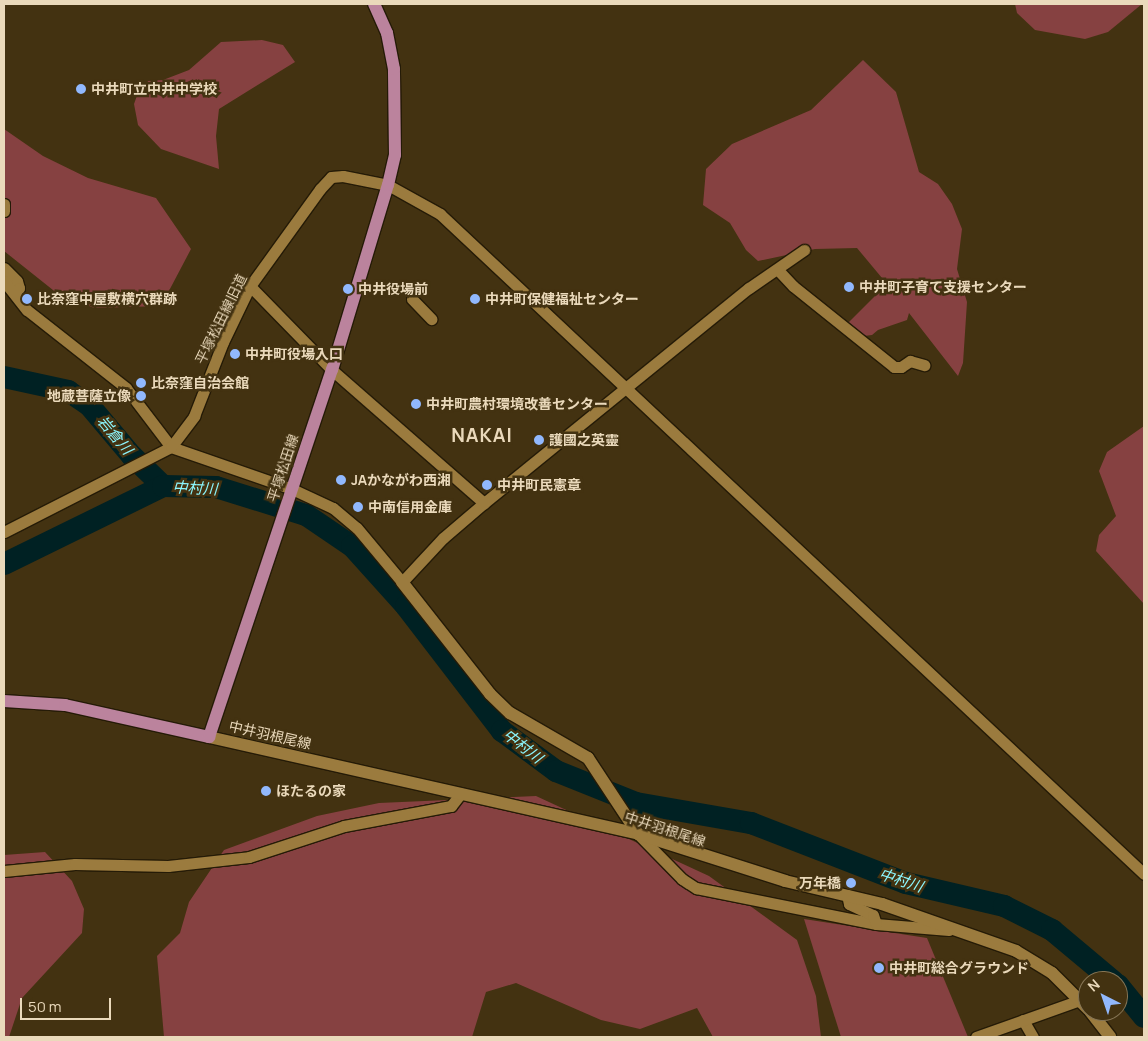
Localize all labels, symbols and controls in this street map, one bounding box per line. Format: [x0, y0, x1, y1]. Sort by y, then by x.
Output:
place label: 中井町立中井中学校 [91, 81, 217, 97]
marker: 中井町立中井中学校 [75, 83, 87, 95]
street label: 平塚松田線旧道 [192, 271, 250, 367]
place label: 中井町子育て支援センター [859, 279, 1027, 295]
place label: 中井役場前 [358, 281, 428, 297]
marker: 中井町子育て支援センター [843, 281, 855, 293]
marker: 中井役場前 [342, 283, 354, 295]
place label: 比奈窪中屋敷横穴群跡 [37, 291, 177, 307]
place label: 中井町保健福祉センター [485, 291, 639, 307]
marker: 比奈窪中屋敷横穴群跡 [21, 293, 33, 305]
marker: 中井町保健福祉センター [469, 293, 481, 305]
place label: 中井町役場入口 [245, 346, 343, 362]
marker: 中井町役場入口 [229, 348, 241, 360]
place label: 比奈窪自治会館 [151, 375, 249, 391]
marker: 比奈窪自治会館 [135, 377, 147, 389]
place label: 地蔵菩薩立像 [47, 388, 131, 404]
marker: 地蔵菩薩立像 [135, 390, 147, 402]
place label: 中井町農村環境改善センター [426, 396, 608, 412]
marker: 中井町農村環境改善センター [410, 398, 422, 410]
water label: 岩倉川 [94, 412, 136, 458]
district label: NAKAI [451, 425, 513, 447]
street label: 平塚松田線 [264, 432, 302, 504]
place label: 護國之英靈 [549, 432, 619, 448]
marker: 護國之英靈 [533, 434, 545, 446]
place label: JAかながわ西湘 [351, 472, 451, 488]
marker: JAかながわ西湘 [335, 474, 347, 486]
place label: 中井町民憲章 [497, 477, 581, 493]
water label: 中村川 [172, 478, 218, 498]
marker: 中井町民憲章 [481, 479, 493, 491]
place label: 中南信用金庫 [368, 499, 452, 515]
marker: 中南信用金庫 [352, 501, 364, 513]
street label: 中井羽根尾線 [227, 717, 313, 753]
water label: 中村川 [500, 725, 546, 767]
place label: ほたるの家 [276, 783, 346, 799]
marker: ほたるの家 [260, 785, 272, 797]
street label: 中井羽根尾線 [622, 808, 708, 850]
water label: 中村川 [877, 864, 925, 896]
place label: 万年橋 [799, 875, 841, 891]
marker: 万年橋 [845, 877, 857, 889]
place label: 中井町総合グラウンド [889, 960, 1029, 976]
marker: 中井町総合グラウンド [873, 962, 885, 974]
north arrow [1078, 971, 1128, 1021]
text: N [1083, 975, 1104, 996]
scale bar [22, 988, 114, 1020]
text: 50 m [28, 996, 62, 1017]

